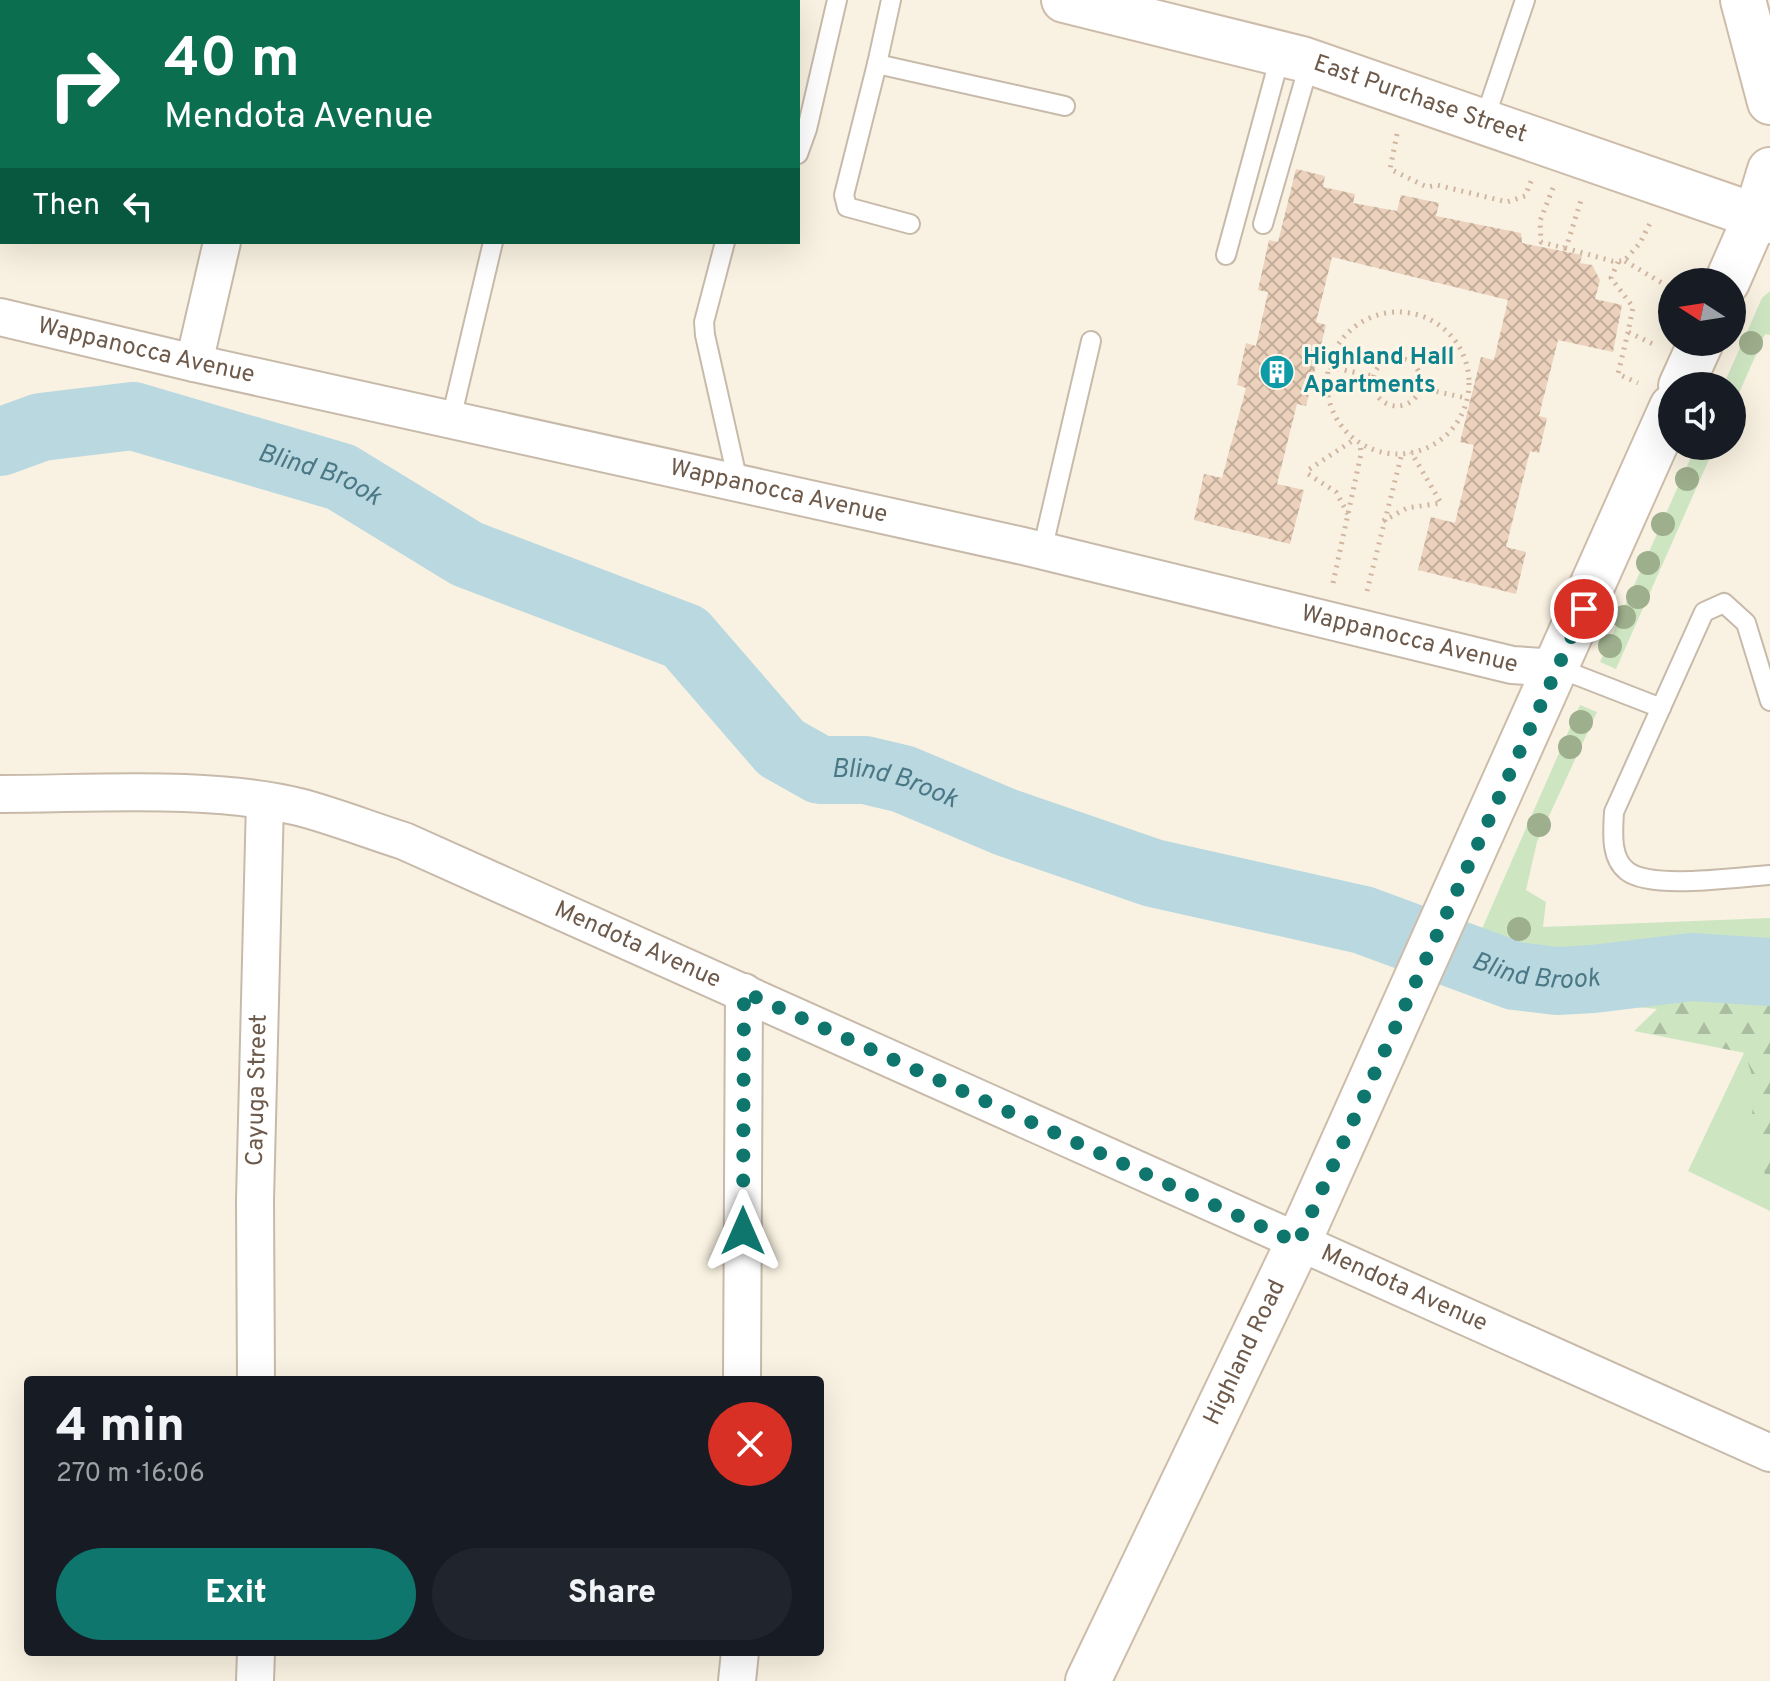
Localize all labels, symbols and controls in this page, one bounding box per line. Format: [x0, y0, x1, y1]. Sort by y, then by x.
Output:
text: 40 m [164, 26, 300, 96]
icon: right [32, 32, 136, 136]
street label: East Purchase Street [1309, 49, 1531, 151]
text: Mendota Avenue [164, 95, 433, 141]
icon: left [116, 184, 160, 228]
text: Then [32, 188, 100, 225]
north arrow [1658, 268, 1746, 356]
map controls [1658, 268, 1746, 460]
street label: Wappanocca Avenue [34, 311, 257, 391]
place label: Highland Hall Apartments [1303, 343, 1455, 401]
building icon: Highland Hall Apartments [1258, 353, 1296, 391]
button: sound [1658, 372, 1746, 460]
water label: Blind Brook [254, 437, 388, 514]
street label: Wappanocca Avenue [667, 453, 890, 531]
pin [1550, 575, 1618, 643]
icon: arrive [1562, 587, 1606, 631]
street label: Wappanocca Avenue [1298, 599, 1521, 681]
water label: Blind Brook [831, 753, 963, 817]
street label: Mendota Avenue [549, 895, 725, 996]
water label: Blind Brook [1467, 945, 1603, 998]
street label: Cayuga Street [241, 1014, 275, 1167]
position arrow [701, 1189, 785, 1273]
street label: Mendota Avenue [1316, 1239, 1492, 1339]
street label: Highland Road [1198, 1275, 1293, 1430]
text: 4 min [56, 1398, 185, 1458]
button: close [708, 1402, 792, 1486]
text: 270 m · 16:06 [56, 1458, 205, 1491]
button: Exit [56, 1548, 416, 1640]
button: Share [432, 1548, 792, 1640]

